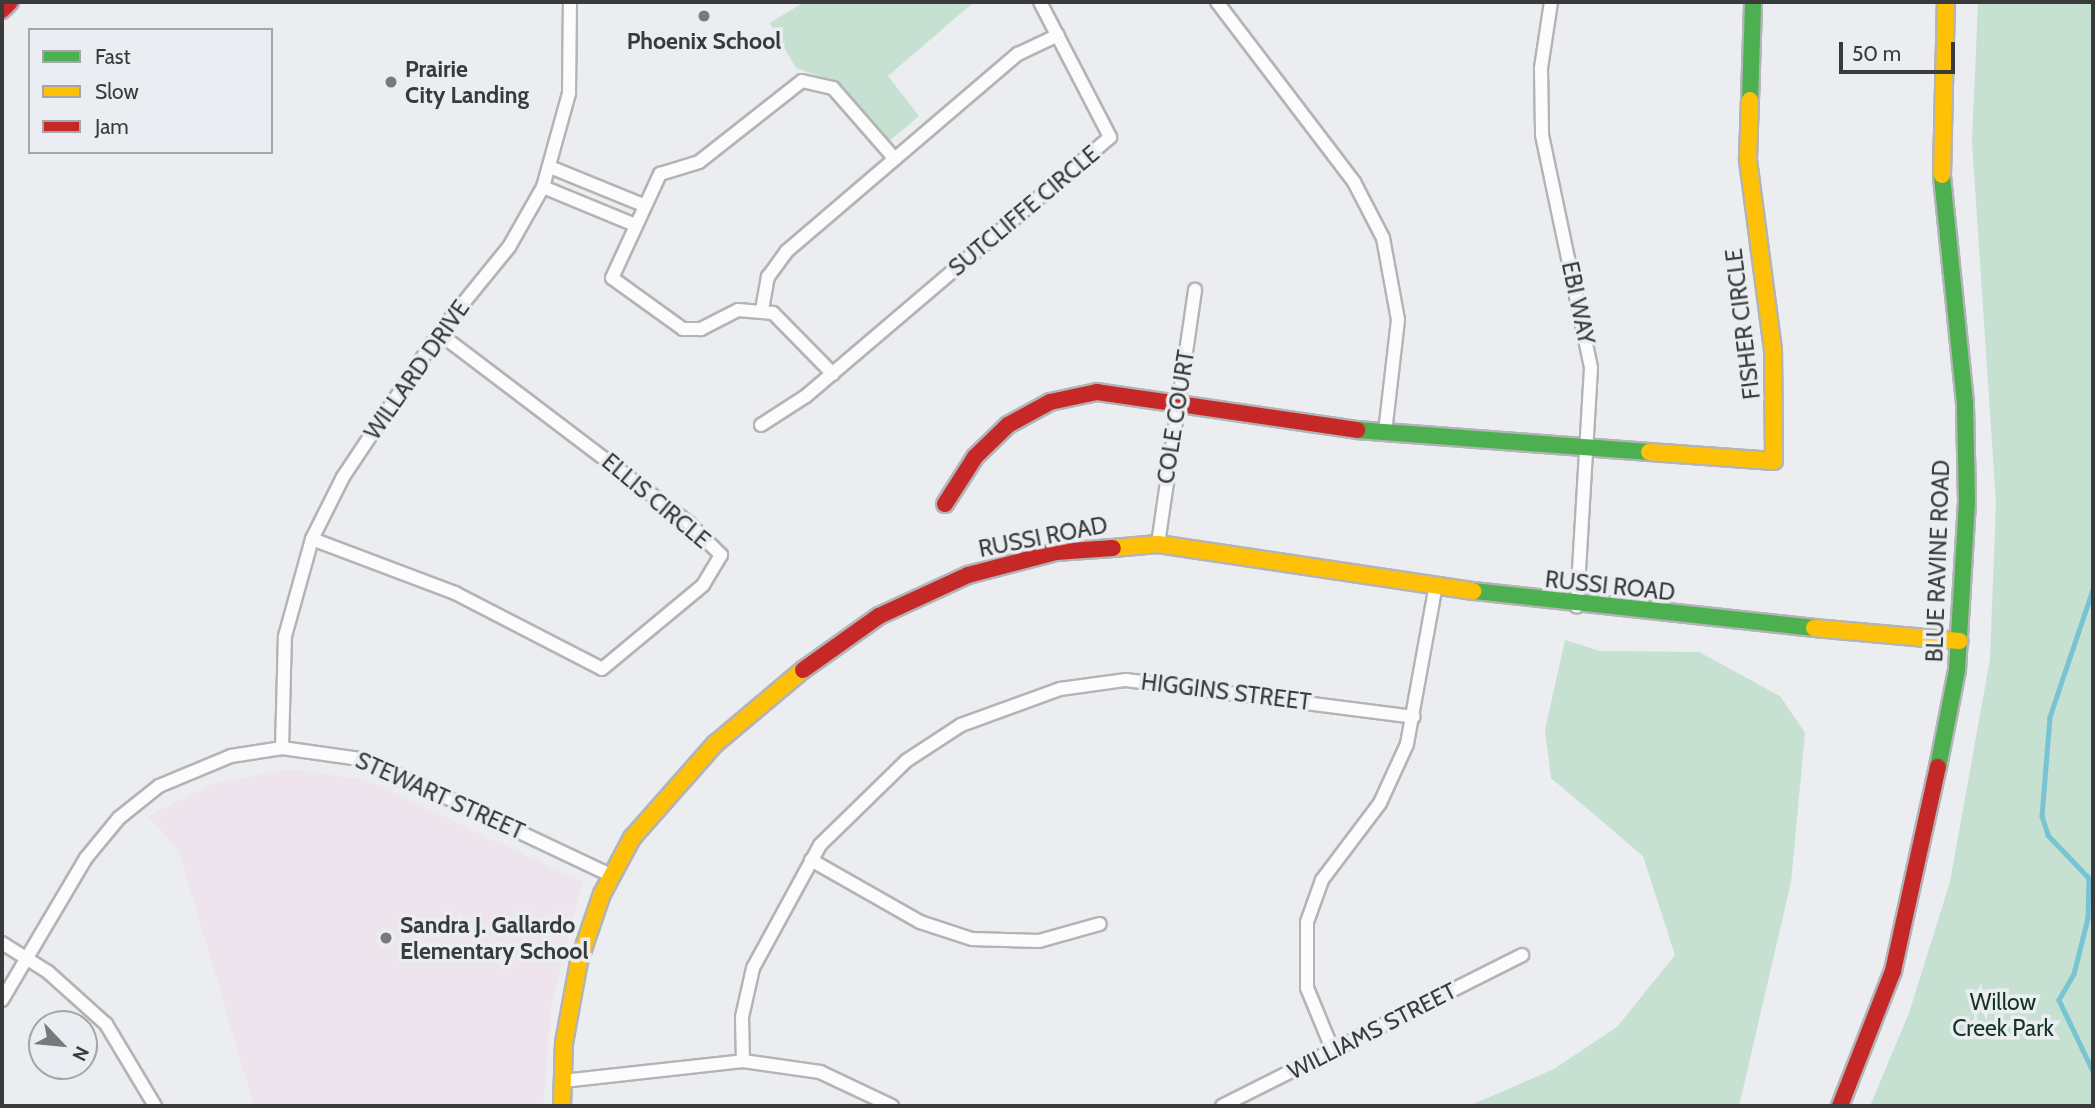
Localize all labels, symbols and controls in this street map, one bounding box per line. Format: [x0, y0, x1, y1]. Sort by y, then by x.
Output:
marker: Phoenix School [696, 8, 712, 24]
place label: Phoenix School [627, 27, 781, 55]
legend [28, 28, 273, 154]
scale bar [1843, 28, 1958, 72]
text: 50 m [1852, 41, 1901, 66]
text: Fast [95, 44, 131, 69]
place label: Prairie City Landing [405, 55, 529, 109]
marker: Prairie City Landing [383, 74, 399, 90]
text: Slow [95, 79, 139, 104]
text: Jam [95, 114, 129, 139]
street label: SUTCLIFFE CIRCLE [943, 140, 1105, 282]
street label: FISHER CIRCLE [1720, 247, 1766, 401]
street label: EBI WAY [1556, 259, 1600, 347]
street label: WILLARD DRIVE [359, 295, 475, 445]
street label: COLE COURT [1152, 348, 1200, 486]
street label: ELLIS CIRCLE [596, 448, 716, 554]
street label: BLUE RAVINE ROAD [1921, 459, 1955, 663]
street label: RUSSI ROAD [976, 511, 1110, 563]
street label: RUSSI ROAD [1544, 565, 1676, 607]
street label: HIGGINS STREET [1139, 668, 1313, 716]
street label: STEWART STREET [351, 746, 529, 846]
place label: Sandra J. Gallardo Elementary School [400, 911, 588, 965]
marker: Sandra J. Gallardo Elementary School [378, 930, 394, 946]
street label: WILLIAMS STREET [1283, 977, 1461, 1085]
park label: Willow Creek Park [1952, 988, 2054, 1042]
north arrow [28, 1010, 98, 1080]
text: N [67, 1042, 94, 1065]

